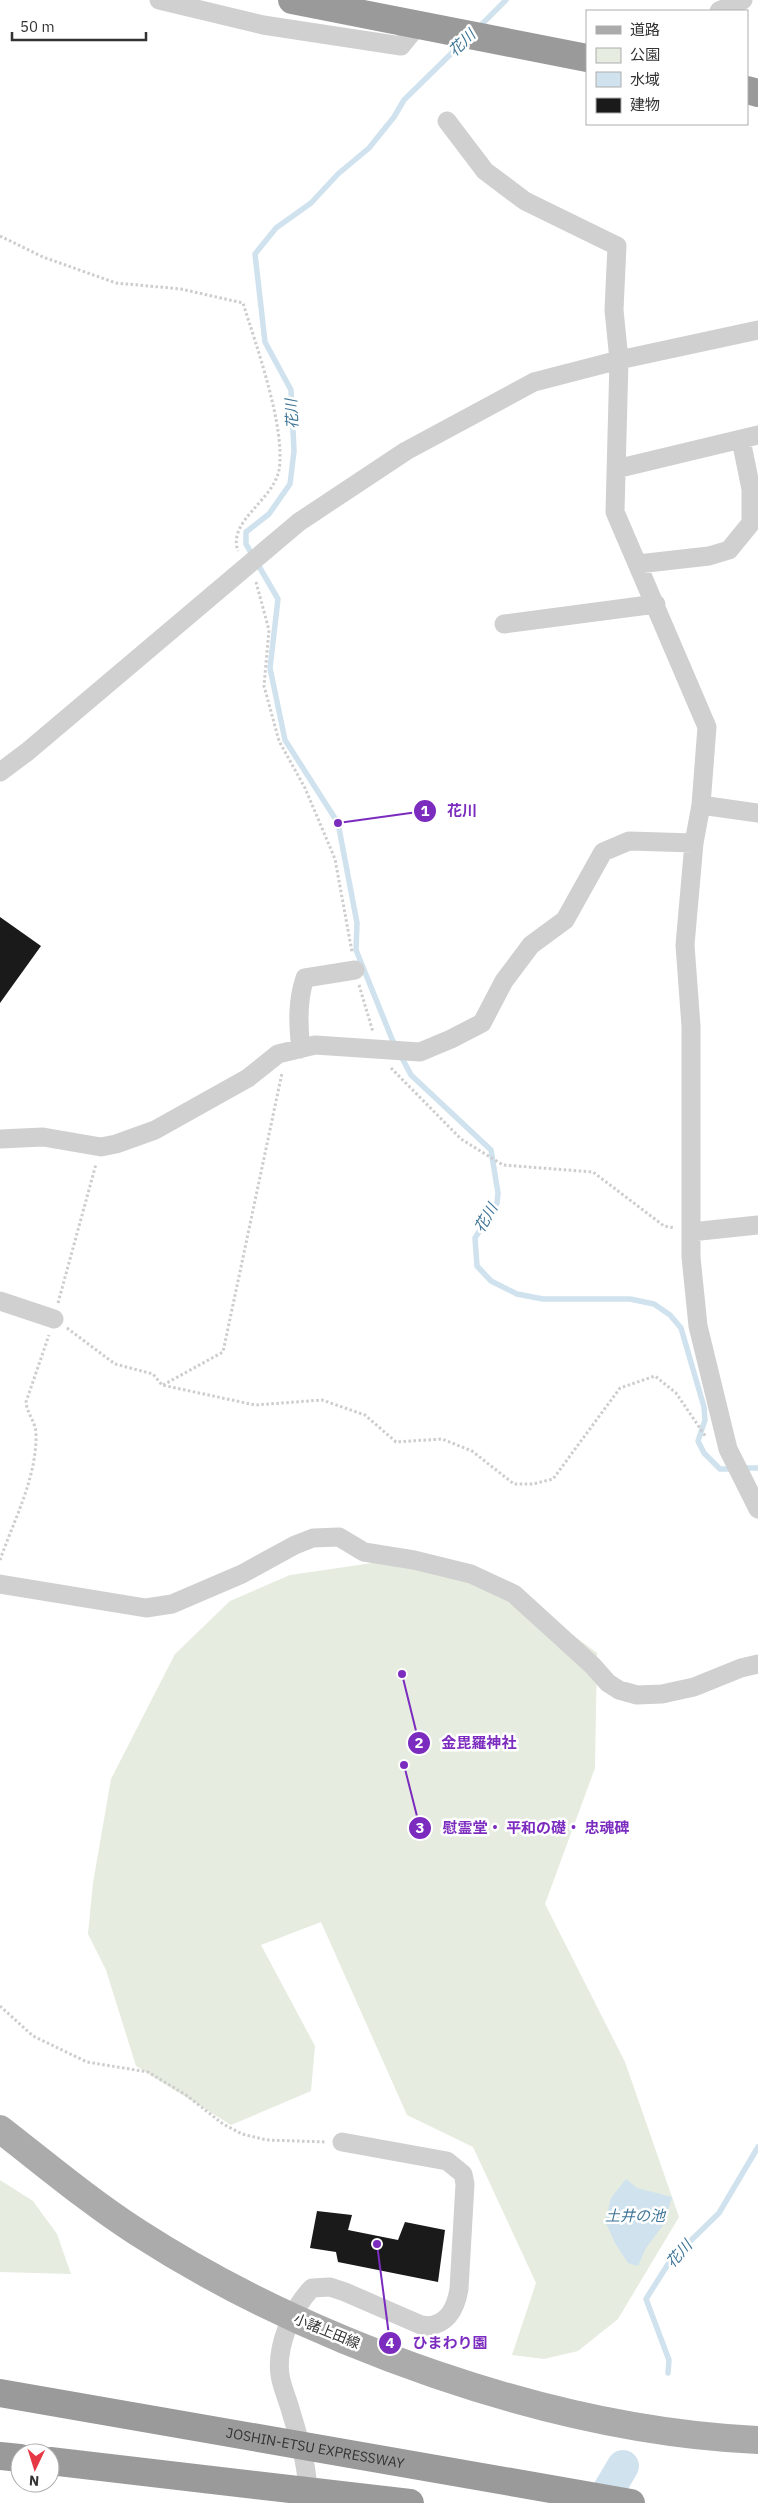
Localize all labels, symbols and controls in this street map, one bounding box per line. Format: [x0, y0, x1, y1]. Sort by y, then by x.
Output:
scale bar [12, 10, 146, 42]
legend [586, 10, 748, 125]
text: 50 m [20, 17, 55, 36]
text: 道路 [630, 20, 660, 39]
water label: 花川 [444, 24, 480, 60]
text: 公園 [630, 45, 660, 64]
text: 水域 [630, 70, 660, 89]
text: 建物 [630, 95, 660, 114]
water label: 花川 [281, 397, 302, 430]
callout: 花川 [412, 796, 487, 826]
text: 1 [420, 801, 430, 820]
text: 花川 [447, 801, 477, 820]
water label: 花川 [470, 1198, 502, 1235]
callout: 金毘羅神社 [406, 1728, 526, 1758]
text: 2 [414, 1733, 424, 1752]
text: 金毘羅神社 [441, 1733, 517, 1752]
callout: 慰霊堂・ 平和の礎・ 忠魂碑 [407, 1813, 640, 1843]
text: 3 [415, 1818, 425, 1837]
text: 慰霊堂・ 平和の礎・ 忠魂碑 [442, 1818, 630, 1837]
water label: 土井の池 [605, 2206, 667, 2225]
water label: 花川 [662, 2235, 697, 2271]
street label: 小諸上田線 [291, 2310, 363, 2352]
callout: ひまわり園 [377, 2328, 497, 2358]
text: 4 [385, 2333, 395, 2352]
text: ひまわり園 [412, 2333, 488, 2352]
street label: JOSHIN-ETSU EXPRESSWAY [225, 2424, 406, 2472]
north arrow [10, 2443, 60, 2493]
text: N [28, 2472, 40, 2490]

